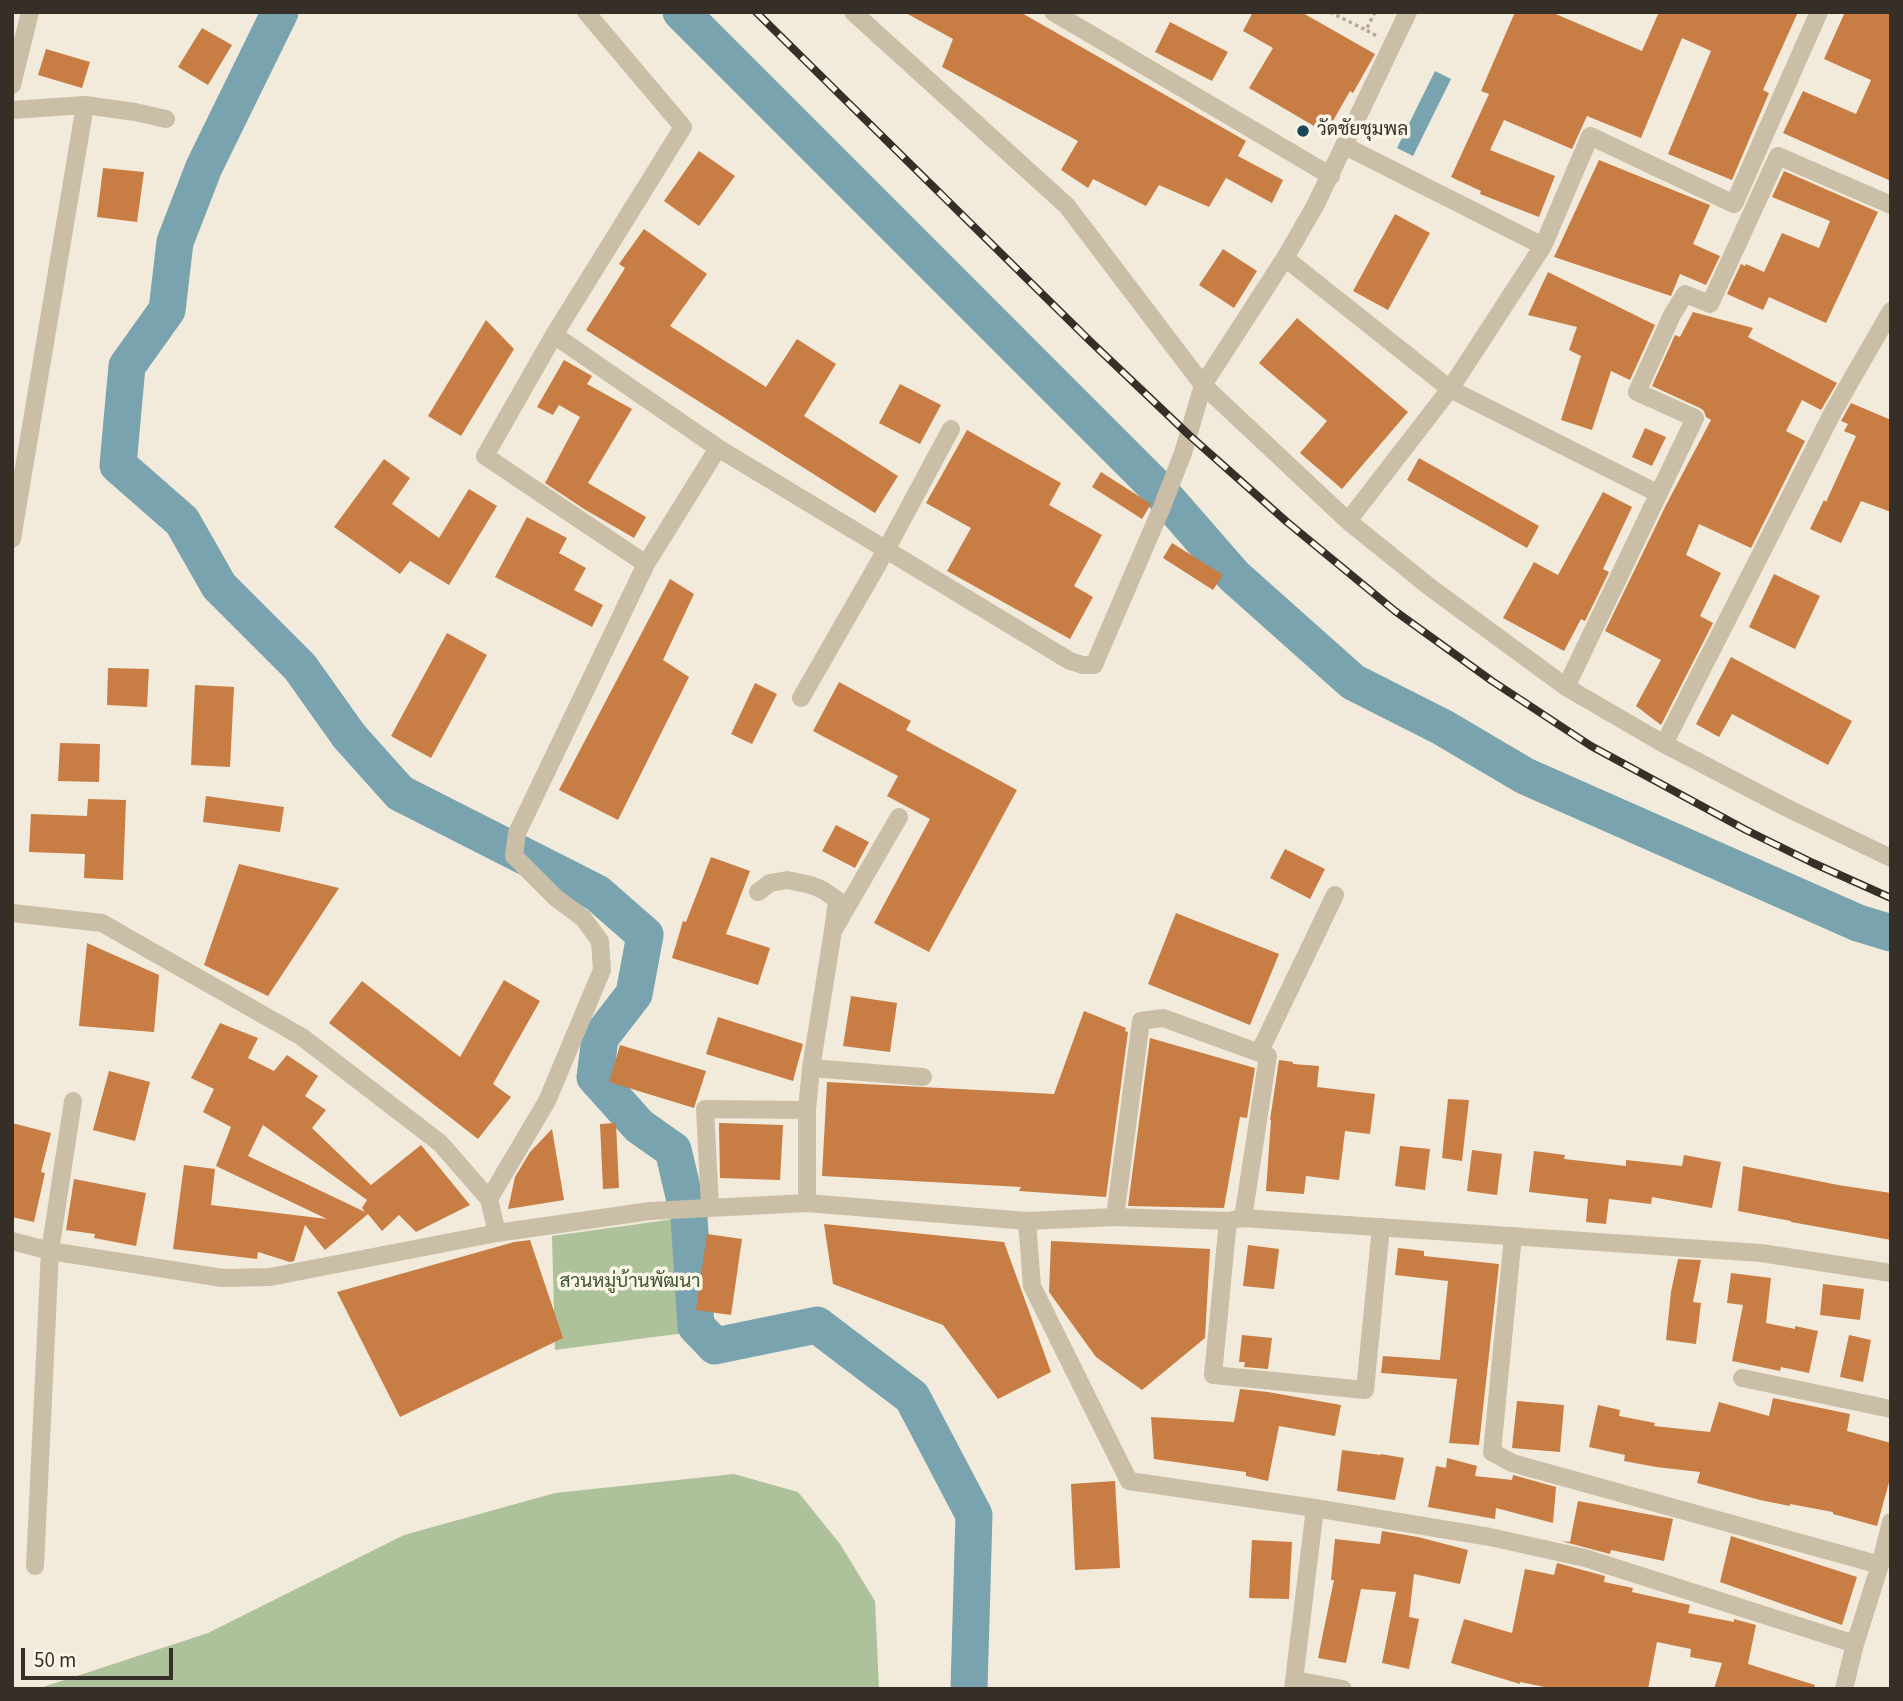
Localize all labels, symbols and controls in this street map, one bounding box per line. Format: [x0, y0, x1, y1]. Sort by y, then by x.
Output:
place label: วัดชัยชุมพล [1317, 120, 1408, 142]
marker: วัดชัยชุมพล [1295, 123, 1311, 139]
park label: สวนหมู่บ้านพัฒนา [560, 1272, 700, 1294]
scale bar [24, 1634, 177, 1678]
text: 50 m [34, 1645, 76, 1675]

